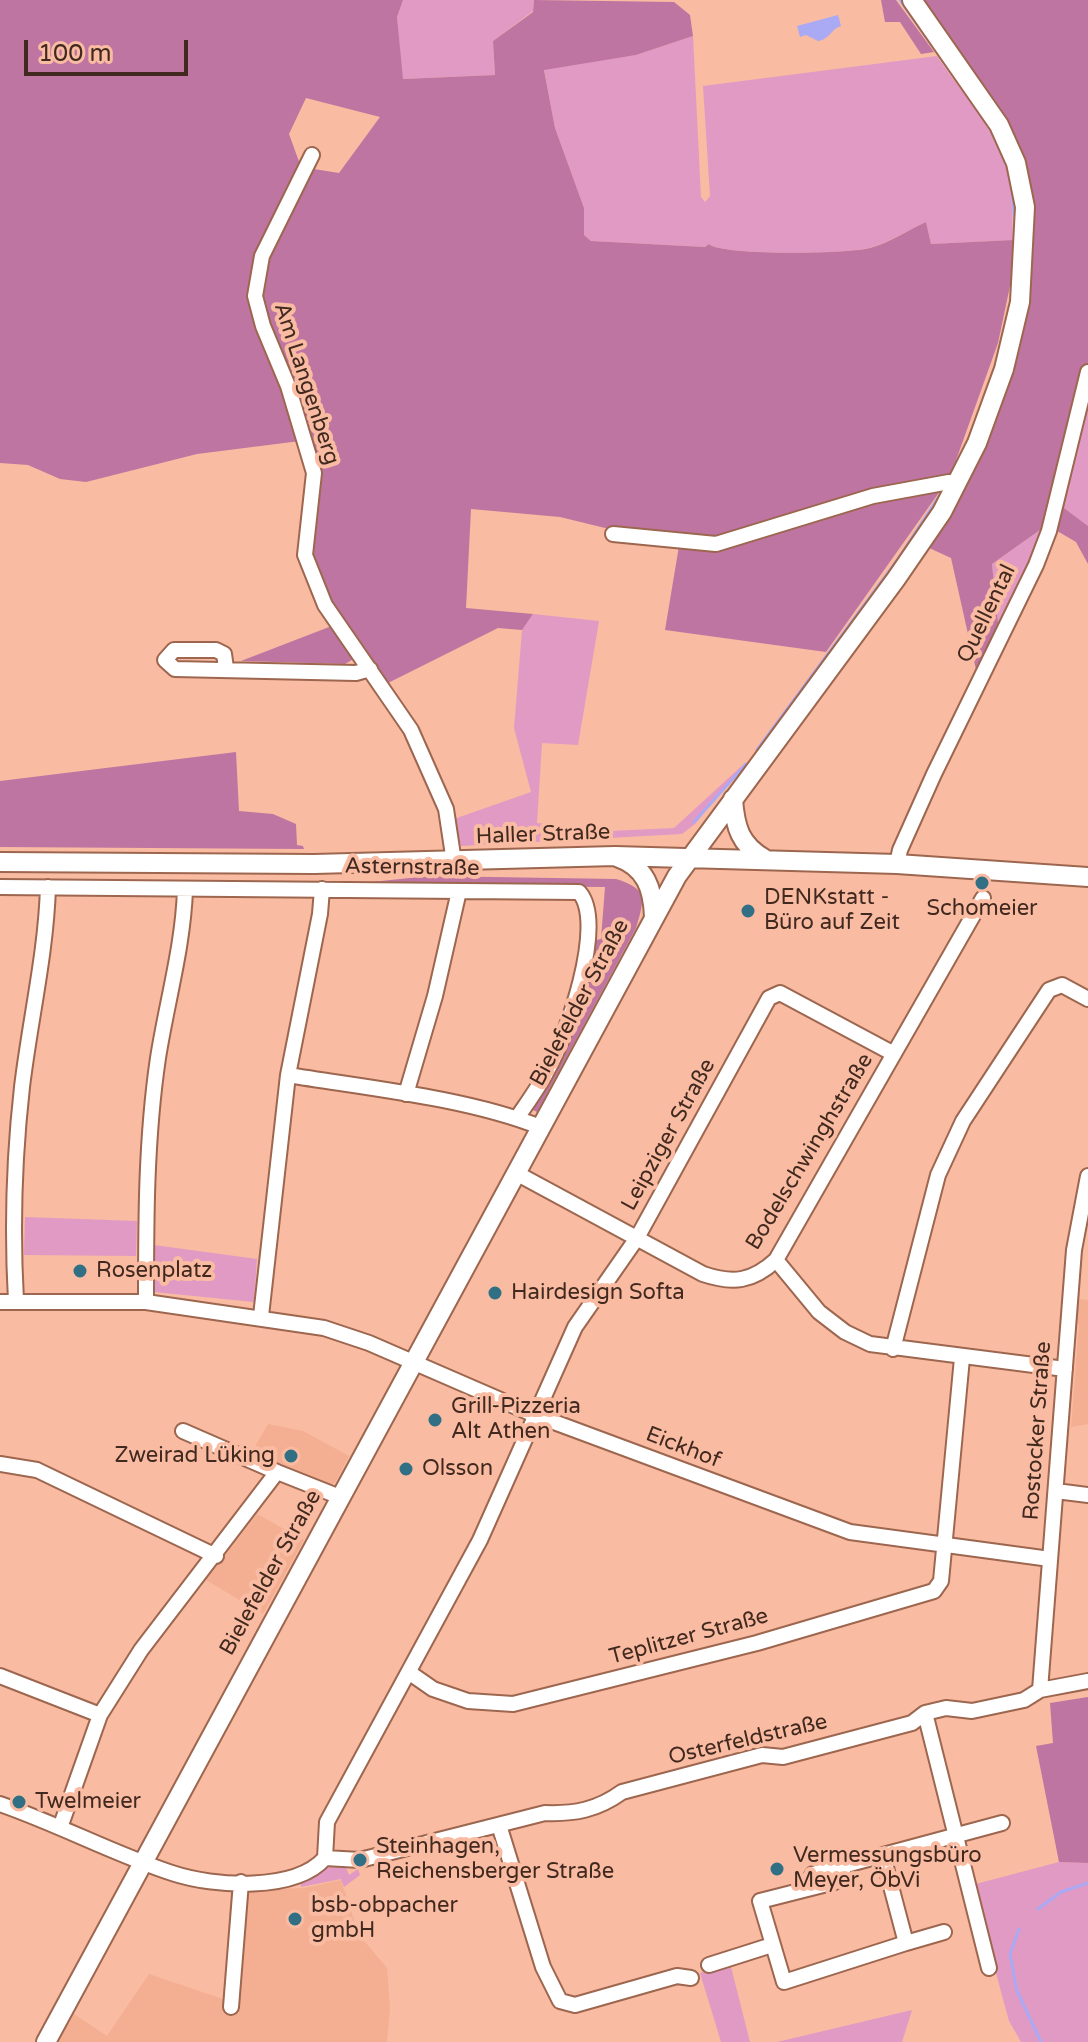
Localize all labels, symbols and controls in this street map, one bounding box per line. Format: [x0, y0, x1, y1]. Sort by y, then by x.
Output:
scale bar [28, 24, 192, 74]
text: 100 m [38, 39, 112, 68]
street label: Am Langenberg [267, 300, 345, 468]
street label: Quellental [952, 560, 1022, 668]
street label: Haller Straße [475, 819, 611, 851]
street label: Asternstraße [344, 854, 480, 882]
marker: Schomeier [973, 874, 991, 892]
place label: DENKstatt - Büro auf Zeit [764, 885, 900, 936]
place label: Schomeier [926, 896, 1038, 922]
marker: DENKstatt - Büro auf Zeit [739, 902, 757, 920]
street label: Bielefelder Straße [525, 915, 635, 1091]
street label: Bodelschwinghstraße [741, 1049, 879, 1255]
street label: Leipziger Straße [616, 1054, 722, 1216]
place label: Rosenplatz [96, 1258, 212, 1284]
marker: Rosenplatz [71, 1262, 89, 1280]
place label: Hairdesign Softa [511, 1280, 685, 1306]
marker: Hairdesign Softa [486, 1284, 504, 1302]
street label: Rostocker Straße [1019, 1341, 1057, 1521]
place label: Grill-Pizzeria Alt Athen [451, 1394, 581, 1446]
marker: Grill-Pizzeria Alt Athen [426, 1411, 444, 1429]
street label: Eickhof [642, 1422, 724, 1474]
place label: Zweirad Lüking [115, 1443, 275, 1469]
marker: Zweirad Lüking [282, 1447, 300, 1465]
place label: Olsson [422, 1456, 493, 1482]
marker: Olsson [397, 1460, 415, 1478]
street label: Bielefelder Straße [215, 1486, 327, 1660]
street label: Teplitzer Straße [607, 1603, 771, 1671]
street label: Osterfeldstraße [666, 1709, 830, 1771]
place label: Twelmeier [35, 1789, 141, 1815]
marker: Twelmeier [10, 1793, 28, 1811]
place label: Steinhagen, Reichensberger Straße [376, 1834, 614, 1886]
place label: Vermessungsbüro Meyer, ÖbVi [793, 1843, 982, 1894]
marker: Steinhagen, Reichensberger Straße [351, 1851, 369, 1869]
marker: Vermessungsbüro Meyer, ÖbVi [768, 1860, 786, 1878]
place label: bsb-obpacher gmbH [311, 1893, 458, 1944]
marker: bsb-obpacher gmbH [286, 1910, 304, 1928]

